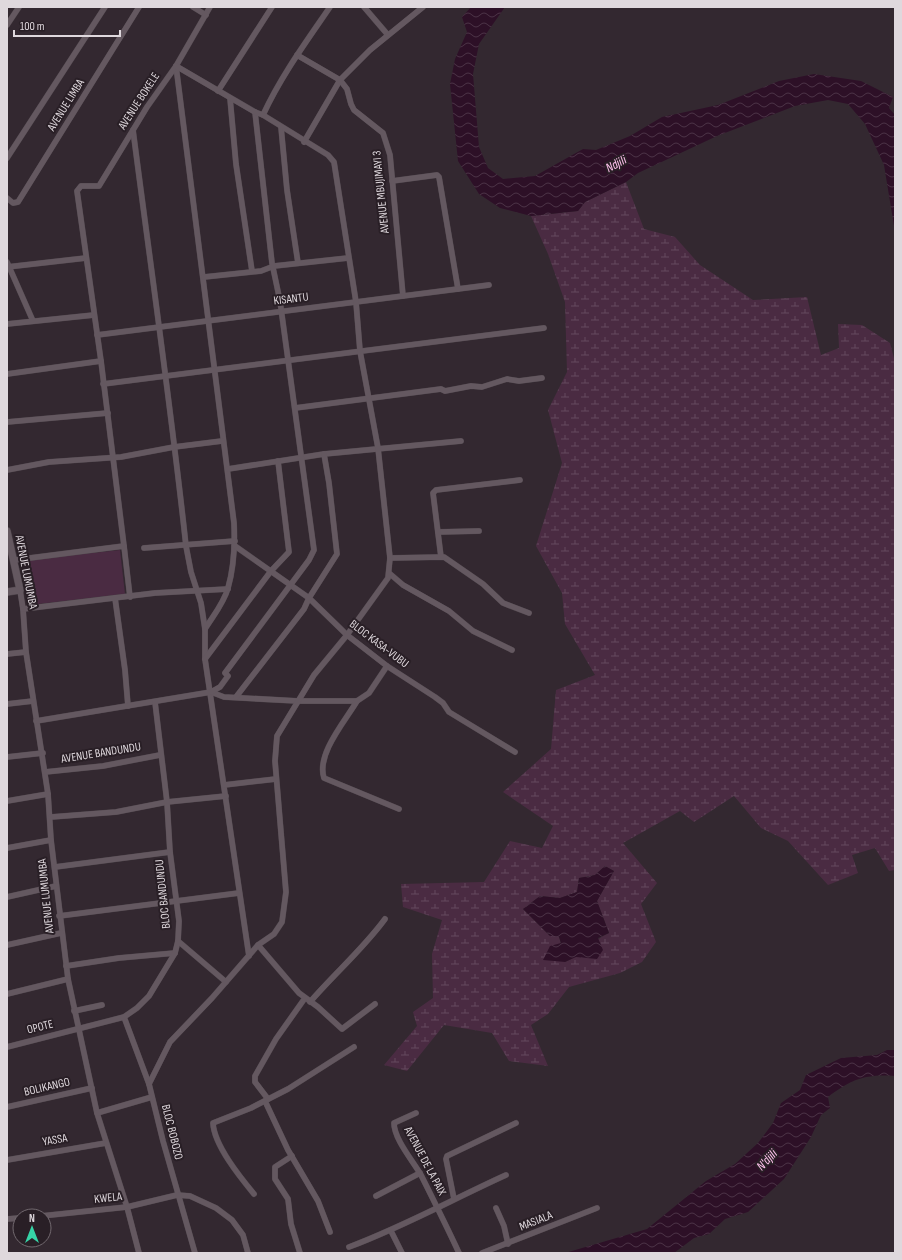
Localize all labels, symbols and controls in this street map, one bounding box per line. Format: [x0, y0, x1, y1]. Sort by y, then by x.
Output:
scale bar [14, 12, 120, 38]
text: 100 m [20, 19, 45, 34]
street label: AVENUE BOKELE [114, 70, 163, 133]
street label: AVENUE LIMBA [44, 75, 88, 135]
street label: AVENUE MBUJIMAYI 3 [369, 150, 393, 235]
water label: Ndjili [603, 152, 630, 176]
street label: KISANTU [273, 289, 309, 309]
street label: AVENUE LUMUMBA [11, 533, 41, 611]
street label: BLOC KASA-VUBU [346, 617, 412, 671]
street label: AVENUE BANDUNDU [59, 739, 142, 767]
street label: AVENUE LUMUMBA [35, 857, 57, 935]
street label: BLOC BANDUNDU [152, 859, 174, 929]
street label: OPOTE [25, 1017, 55, 1037]
street label: BOLIKANGO [23, 1074, 72, 1100]
street label: BLOC BOBOZO [158, 1103, 186, 1161]
street label: AVENUE DE LA PAIX [400, 1123, 450, 1199]
street label: YASSA [41, 1130, 69, 1150]
water label: N'djili [753, 1146, 781, 1174]
street label: KWELA [93, 1189, 124, 1207]
street label: MASIALA [517, 1207, 556, 1234]
north arrow [12, 1208, 52, 1248]
text: N [29, 1212, 35, 1225]

